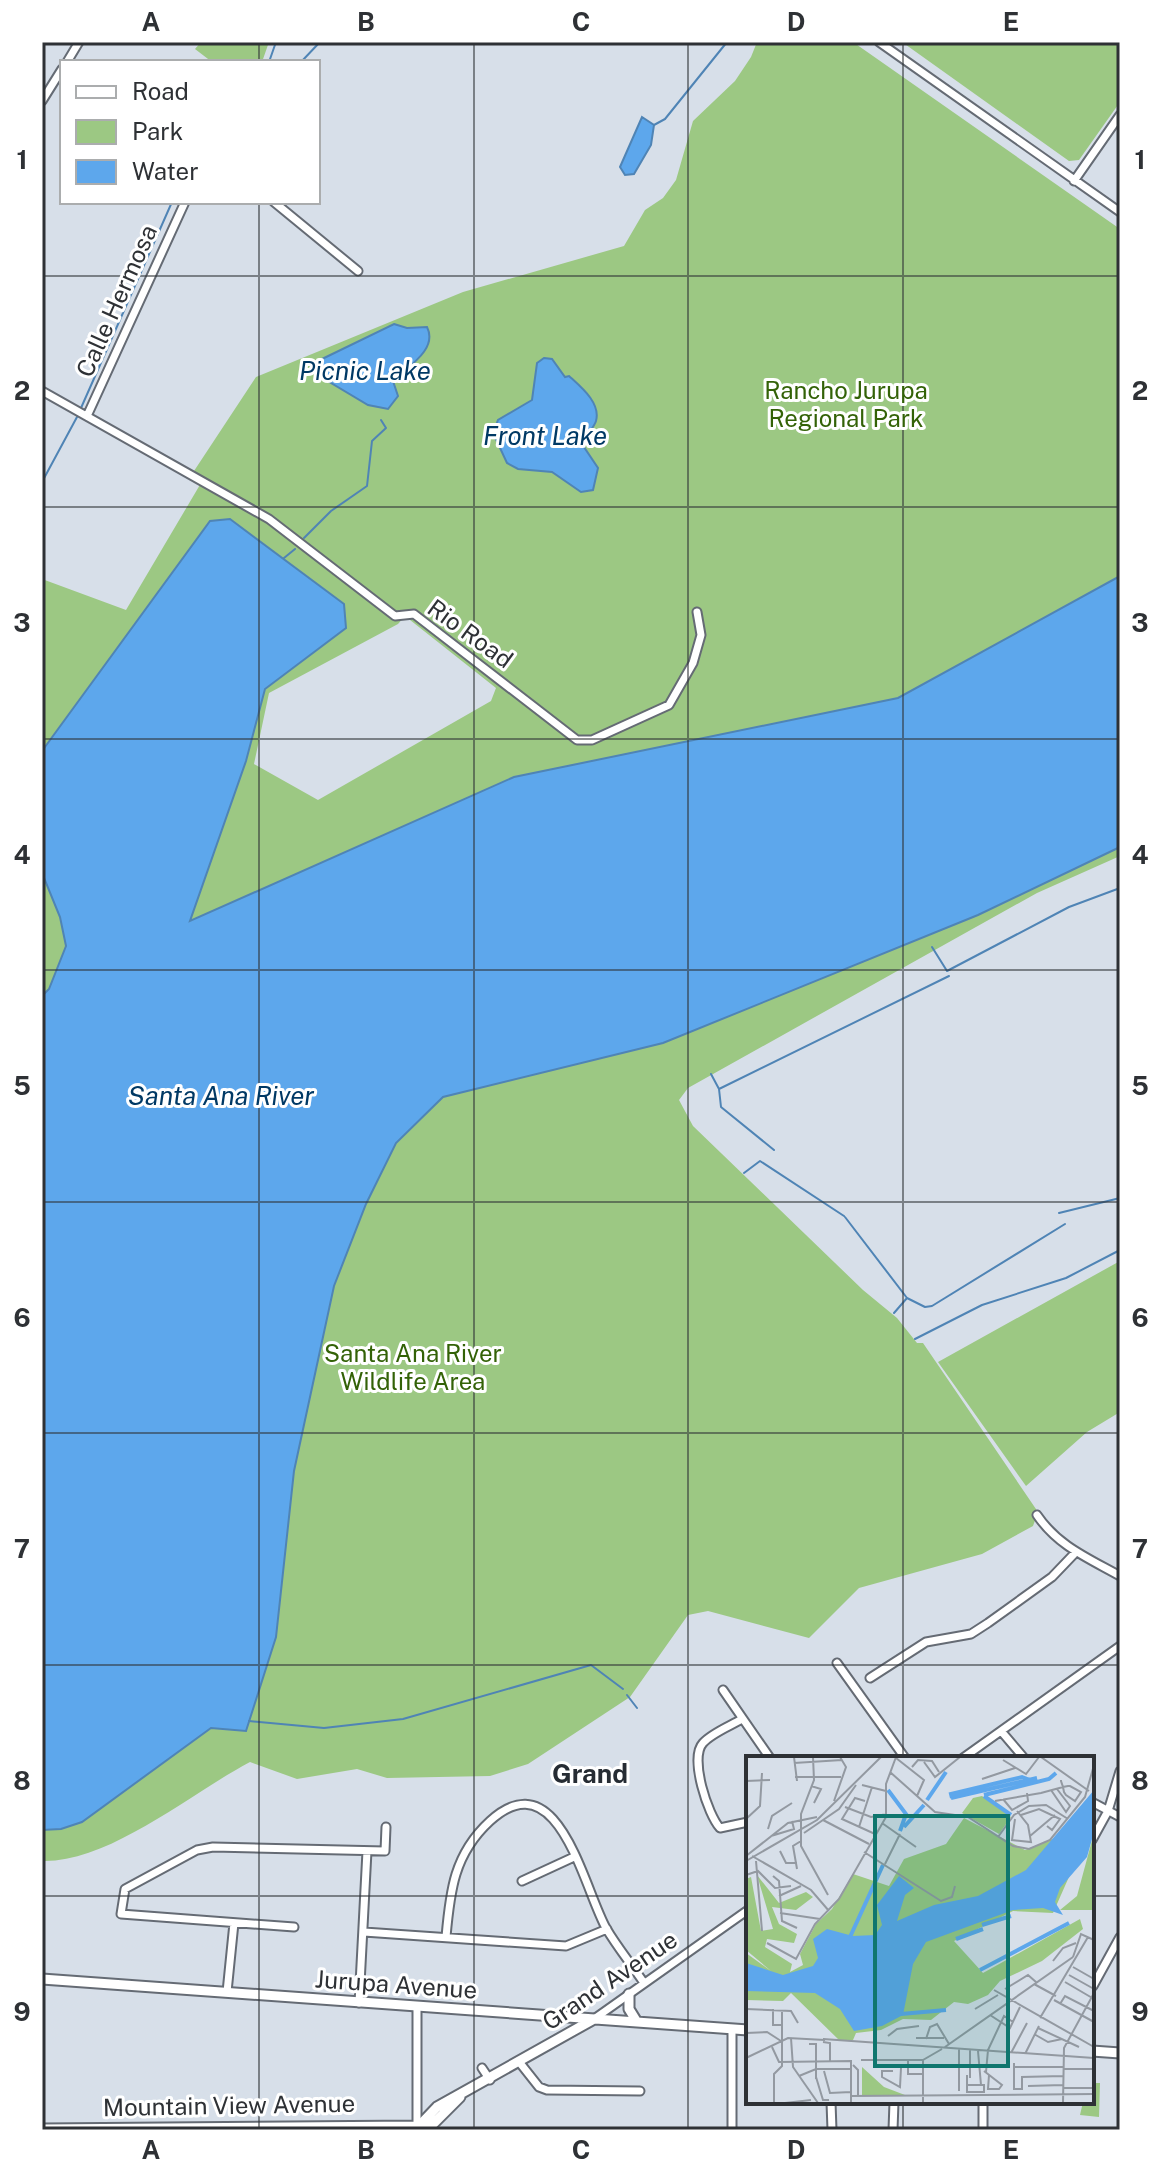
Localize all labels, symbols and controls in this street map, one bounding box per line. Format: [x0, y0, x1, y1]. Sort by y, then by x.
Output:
text: A [142, 6, 161, 37]
text: B [357, 6, 375, 37]
text: C [572, 6, 590, 37]
text: D [787, 6, 805, 37]
text: E [1003, 6, 1019, 37]
legend [60, 60, 320, 204]
text: Road [132, 77, 189, 105]
text: Park [132, 117, 183, 145]
text: 1 [16, 144, 28, 175]
text: 1 [1134, 144, 1146, 175]
text: Water [132, 157, 199, 185]
street label: Calle Hermosa [70, 220, 162, 381]
water label: Picnic Lake [299, 355, 431, 386]
text: 2 [14, 375, 30, 406]
text: 2 [1132, 375, 1148, 406]
park label: Rancho Jurupa Regional Park [764, 376, 928, 432]
water label: Front Lake [483, 420, 607, 451]
street label: Rio Road [423, 593, 519, 673]
text: 3 [13, 607, 31, 638]
text: 3 [1131, 607, 1149, 638]
text: 4 [13, 839, 31, 870]
text: 4 [1131, 839, 1149, 870]
text: 5 [13, 1070, 31, 1101]
text: 5 [1131, 1070, 1149, 1101]
water label: Santa Ana River [128, 1080, 314, 1111]
text: 6 [13, 1302, 31, 1333]
text: 6 [1131, 1302, 1149, 1333]
park label: Santa Ana River Wildlife Area [324, 1339, 502, 1395]
text: 7 [14, 1533, 30, 1564]
text: 7 [1132, 1533, 1148, 1564]
inset map [746, 1756, 1094, 2104]
district label: Grand [552, 1758, 628, 1789]
text: 8 [13, 1765, 31, 1796]
text: 8 [1131, 1765, 1149, 1796]
street label: Grand Avenue [537, 1925, 682, 2035]
street label: Jurupa Avenue [314, 1964, 478, 2004]
text: 9 [13, 1996, 31, 2027]
text: 9 [1131, 1996, 1149, 2027]
street label: Mountain View Avenue [103, 2089, 355, 2121]
text: A [142, 2134, 161, 2165]
text: B [357, 2134, 375, 2165]
text: C [572, 2134, 590, 2165]
text: D [787, 2134, 805, 2165]
text: E [1003, 2134, 1019, 2165]

